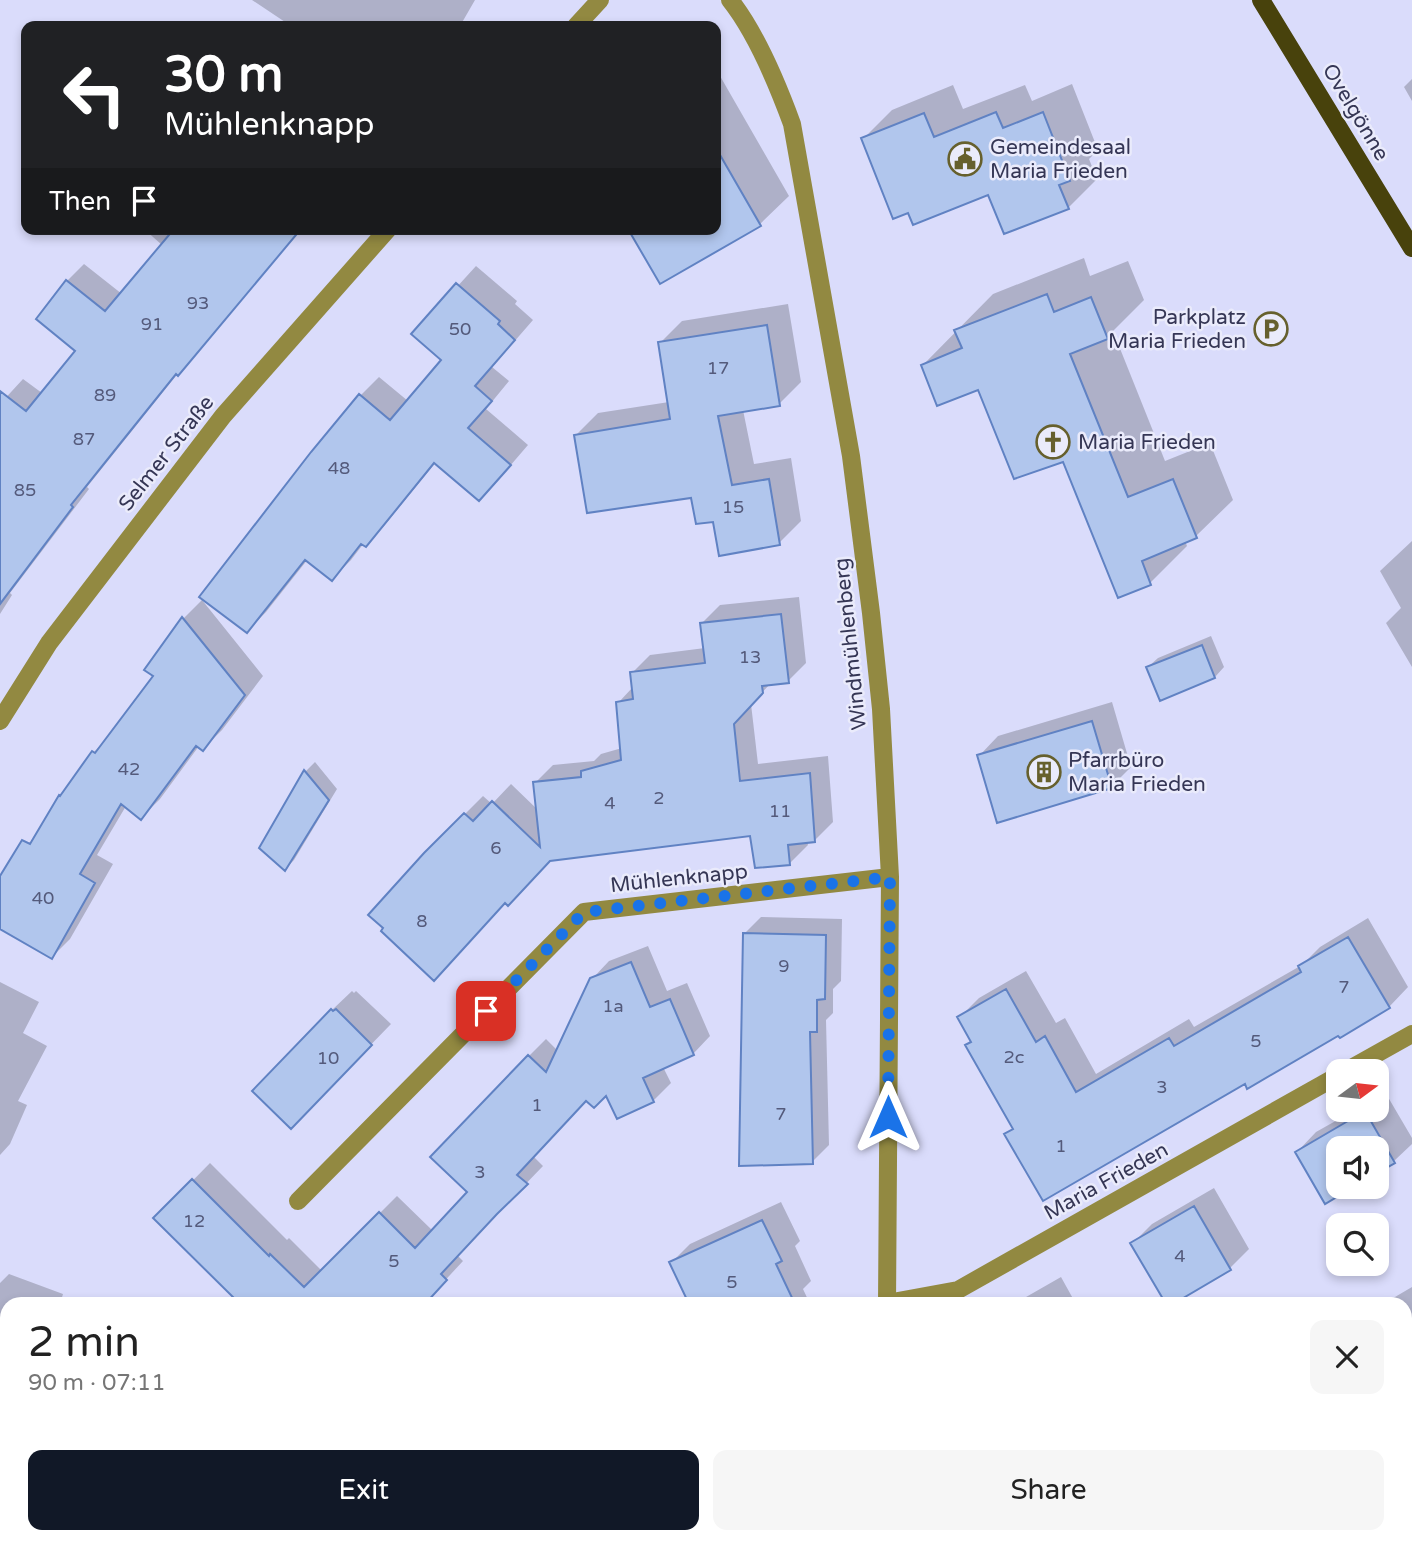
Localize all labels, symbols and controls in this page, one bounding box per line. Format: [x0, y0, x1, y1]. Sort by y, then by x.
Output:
text: 30 m [164, 46, 283, 105]
icon: left [49, 49, 140, 140]
street label: Ovelgönne [1317, 59, 1394, 165]
text: Mühlenknapp [164, 106, 374, 144]
place label: Gemeindesaal Maria Frieden [990, 135, 1131, 184]
public building icon: Gemeindesaal Maria Frieden [946, 140, 984, 178]
icon: arrive [125, 182, 163, 220]
text: Then [49, 186, 111, 217]
house number: 93 [187, 292, 209, 314]
place label: Parkplatz Maria Frieden [1108, 305, 1246, 354]
parking icon: Parkplatz Maria Frieden [1252, 310, 1290, 348]
house number: 91 [141, 313, 163, 335]
house number: 50 [449, 318, 471, 340]
house number: 17 [707, 357, 729, 379]
house number: 89 [94, 384, 116, 406]
street label: Selmer Straße [114, 390, 219, 516]
church icon: Maria Frieden [1034, 423, 1072, 461]
house number: 87 [73, 428, 95, 450]
place label: Maria Frieden [1078, 430, 1216, 455]
house number: 48 [328, 457, 350, 479]
house number: 85 [14, 479, 36, 501]
house number: 15 [722, 496, 744, 518]
street label: Windmühlenberg [829, 557, 872, 731]
house number: 13 [739, 646, 761, 668]
place label: Pfarrbüro Maria Frieden [1068, 748, 1206, 797]
building icon: Pfarrbüro Maria Frieden [1025, 753, 1063, 791]
house number: 42 [118, 758, 140, 780]
house number: 2 [653, 787, 665, 809]
house number: 4 [604, 792, 616, 814]
house number: 11 [769, 800, 791, 822]
house number: 6 [490, 837, 502, 859]
street label: Mühlenknapp [609, 859, 749, 898]
house number: 40 [32, 887, 54, 909]
house number: 8 [416, 910, 428, 932]
house number: 9 [778, 955, 790, 977]
house number: 7 [1338, 976, 1350, 998]
pin [456, 981, 516, 1041]
icon: arrive [467, 992, 505, 1030]
house number: 1a [602, 995, 624, 1017]
house number: 5 [1250, 1030, 1262, 1052]
house number: 2c [1004, 1046, 1024, 1068]
house number: 10 [317, 1047, 339, 1069]
north arrow [1326, 1059, 1390, 1122]
map controls [1326, 1059, 1389, 1276]
house number: 3 [1156, 1076, 1168, 1098]
position arrow [851, 1080, 925, 1154]
house number: 1 [531, 1094, 543, 1116]
house number: 7 [775, 1103, 787, 1125]
house number: 1 [1055, 1135, 1067, 1157]
button: sound [1326, 1136, 1389, 1199]
street label: Maria Frieden [1040, 1137, 1173, 1226]
house number: 3 [474, 1161, 486, 1183]
house number: 12 [183, 1210, 205, 1232]
button: search [1326, 1213, 1389, 1276]
house number: 4 [1174, 1245, 1186, 1267]
house number: 5 [388, 1250, 400, 1272]
house number: 5 [726, 1271, 738, 1293]
text: 2 min [28, 1317, 140, 1368]
button: close [1310, 1320, 1384, 1394]
text: 90 m · 07:11 [28, 1369, 166, 1397]
button: Exit [28, 1450, 699, 1530]
button: Share [713, 1450, 1384, 1530]

